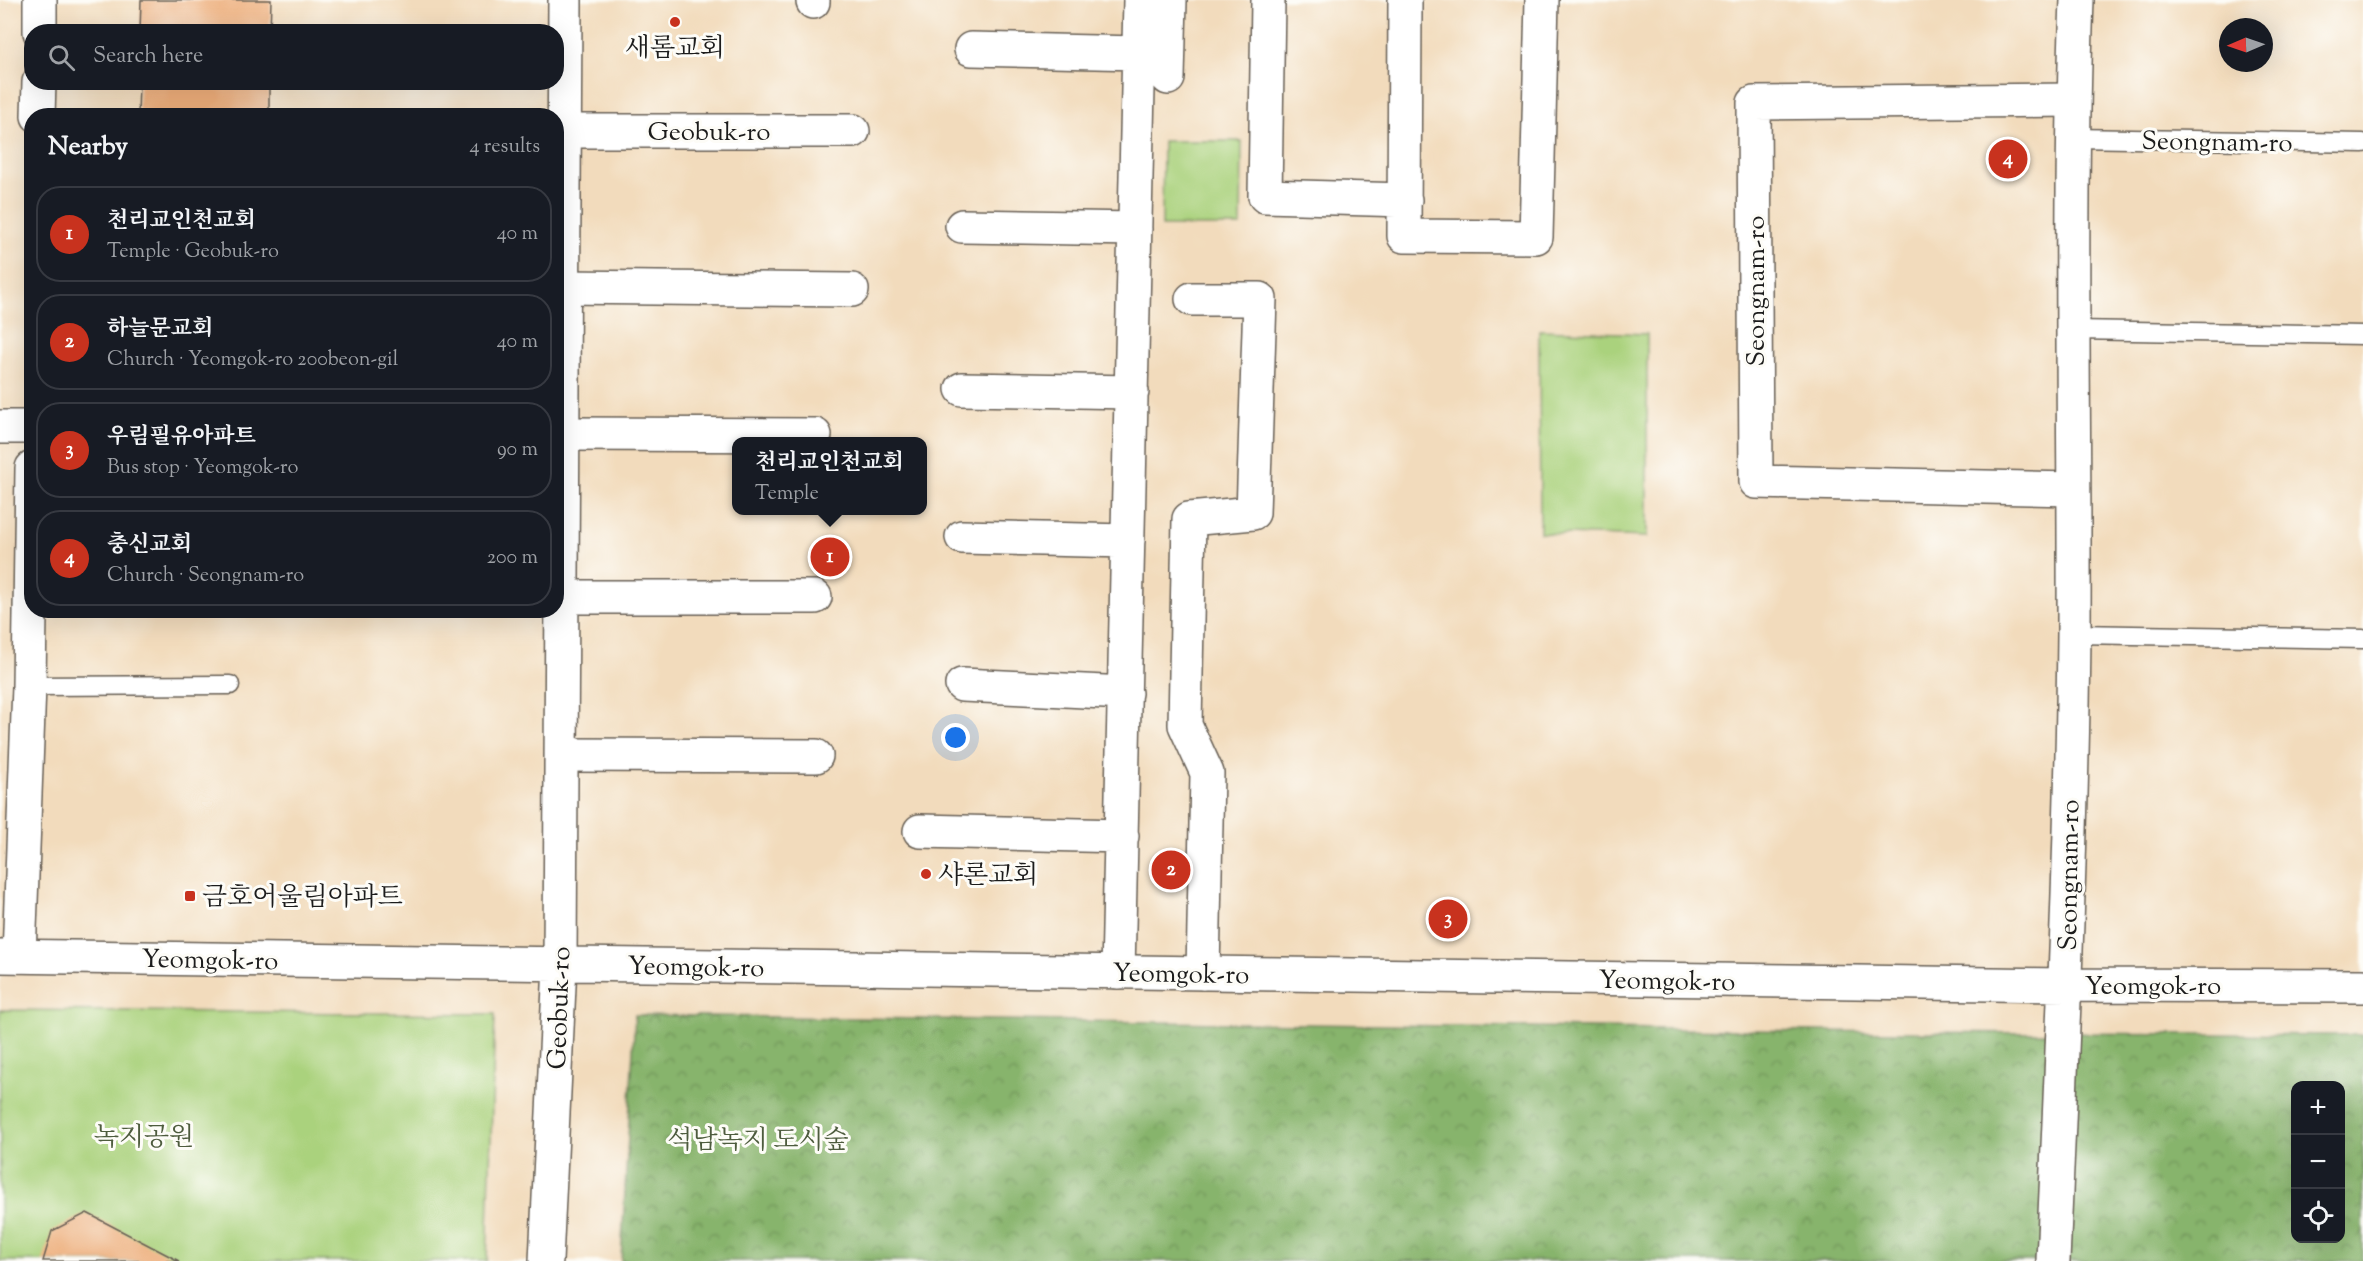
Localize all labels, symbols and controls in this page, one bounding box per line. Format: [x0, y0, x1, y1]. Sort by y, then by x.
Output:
marker: 새롬교회 [668, 15, 682, 29]
north arrow [2219, 18, 2273, 72]
search box [24, 24, 564, 90]
place label: 새롬교회 [625, 31, 725, 68]
icon: search [45, 41, 78, 74]
text: Search here [93, 41, 203, 73]
street label: Geobuk-ro [647, 115, 771, 152]
street label: Seongnam-ro [2141, 124, 2293, 163]
text: Nearby [48, 129, 128, 166]
text: 4 results [469, 133, 540, 162]
pin: 4 [1988, 136, 2028, 182]
text: 천리교인천교회 [107, 206, 256, 238]
street label: Seongnam-ro [1739, 215, 1776, 367]
text: 1 [66, 220, 73, 249]
text: 40 m [497, 220, 538, 249]
text: Temple · Geobuk-ro [107, 238, 279, 267]
text: 하늘문교회 [107, 314, 213, 346]
text: 2 [65, 328, 74, 357]
text: 40 m [497, 328, 538, 357]
text: Church · Yeomgok-ro 200beon-gil [107, 346, 398, 375]
text: 우림필유아파트 [107, 422, 256, 454]
text: 3 [65, 436, 74, 465]
text: 90 m [497, 436, 538, 465]
popup [732, 437, 927, 515]
text: 천리교인천교회 [755, 448, 904, 480]
text: Bus stop · Yeomgok-ro [107, 454, 298, 483]
text: Temple [755, 480, 819, 509]
text: 충신교회 [107, 530, 192, 562]
pin: 1 [810, 534, 850, 580]
text: 4 [64, 544, 75, 573]
text: 200 m [487, 544, 538, 573]
text: Church · Seongnam-ro [107, 562, 304, 591]
your location [941, 723, 970, 752]
street label: Seongnam-ro [2051, 799, 2090, 951]
pin: 2 [1152, 848, 1190, 892]
place label: 샤론교회 [938, 858, 1038, 895]
marker: 샤론교회 [919, 867, 933, 881]
place label: 금호어울림아파트 [202, 880, 403, 917]
marker: 금호어울림아파트 [183, 889, 197, 903]
pin: 3 [1428, 896, 1468, 942]
street label: Yeomgok-ro [141, 942, 279, 981]
street label: Geobuk-ro [540, 946, 581, 1070]
street label: Yeomgok-ro [627, 949, 765, 988]
street label: Yeomgok-ro [1112, 956, 1250, 995]
street label: Yeomgok-ro [1598, 963, 1736, 1002]
street label: Yeomgok-ro [2085, 969, 2221, 1006]
map controls [2291, 1081, 2345, 1243]
button: + [2291, 1081, 2345, 1135]
park label: 녹지공원 [94, 1120, 194, 1157]
park label: 석남녹지 도시숲 [667, 1123, 849, 1160]
button: − [2291, 1135, 2345, 1189]
button: locate [2291, 1189, 2345, 1243]

